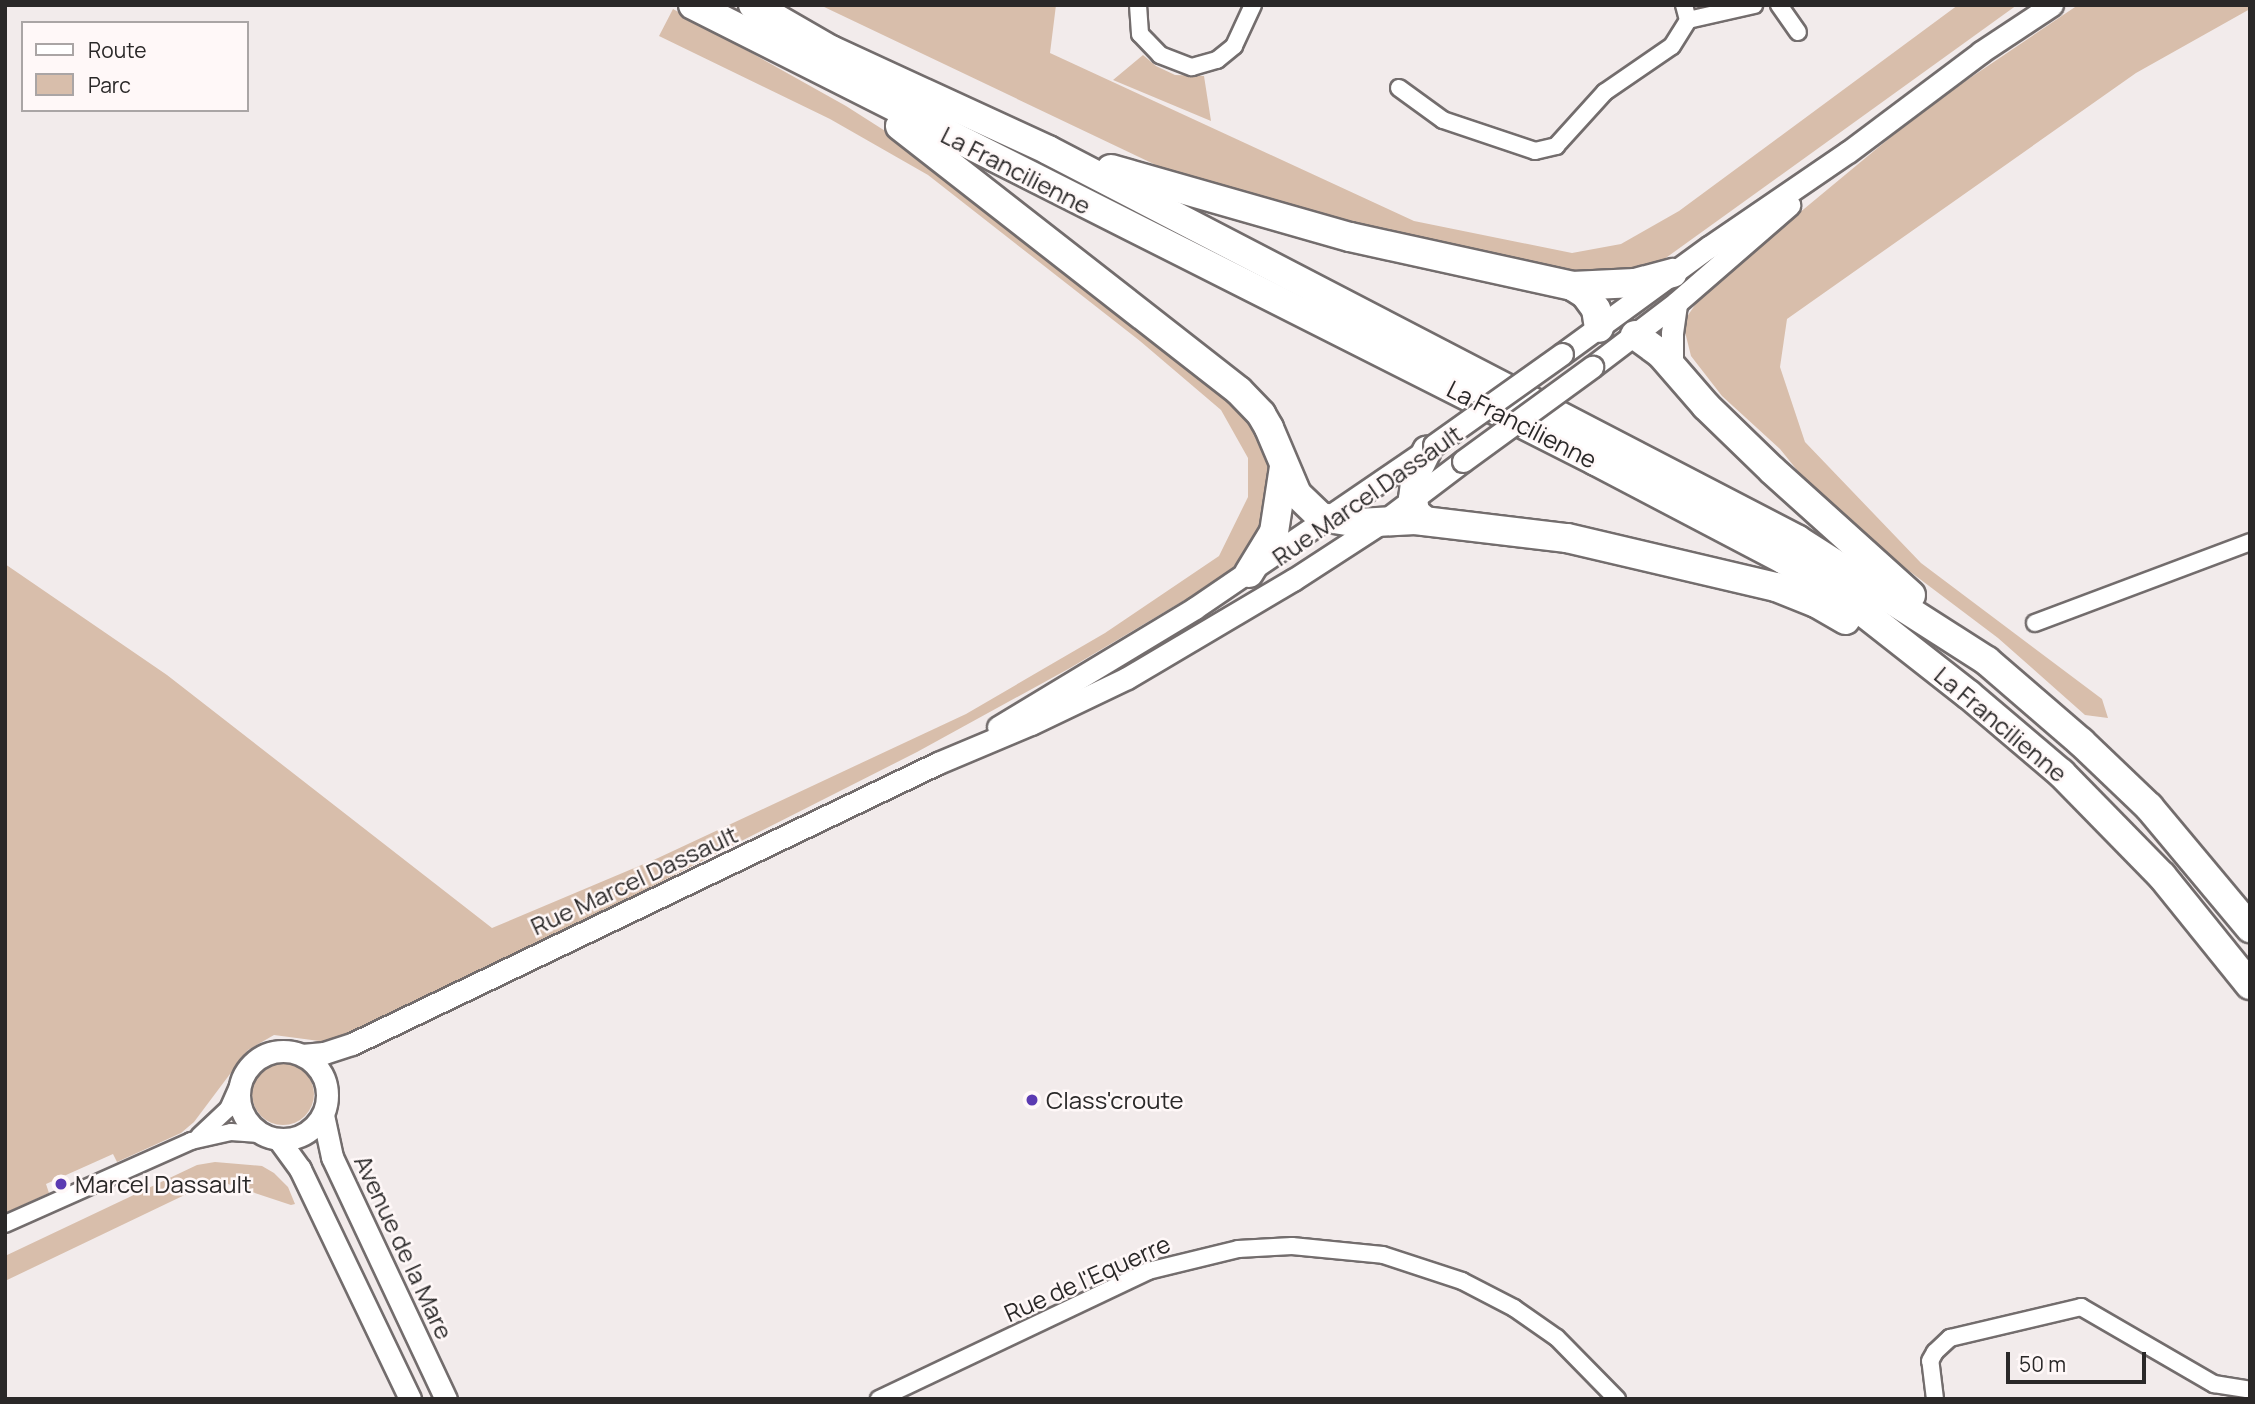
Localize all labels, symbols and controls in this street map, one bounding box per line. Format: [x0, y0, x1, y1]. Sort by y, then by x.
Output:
legend [21, 21, 248, 112]
text: Route [88, 36, 146, 64]
text: Parc [88, 71, 131, 99]
street label: La Francilienne [936, 120, 1096, 220]
street label: La Francilienne [1442, 374, 1602, 474]
street label: Rue Marcel Dassault [1267, 419, 1467, 571]
street label: La Francilienne [1929, 660, 2073, 788]
street label: Rue Marcel Dassault [526, 819, 742, 941]
place label: Class'croute [1046, 1086, 1184, 1114]
marker: Class'croute [1024, 1092, 1040, 1108]
street label: Avenue de la Mare [349, 1150, 459, 1344]
place label: Marcel Dassault [75, 1170, 252, 1198]
marker: Marcel Dassault [53, 1176, 69, 1192]
street label: Rue de l'Equerre [1000, 1229, 1174, 1327]
scale bar [2010, 1338, 2150, 1382]
text: 50 m [2019, 1350, 2066, 1378]

